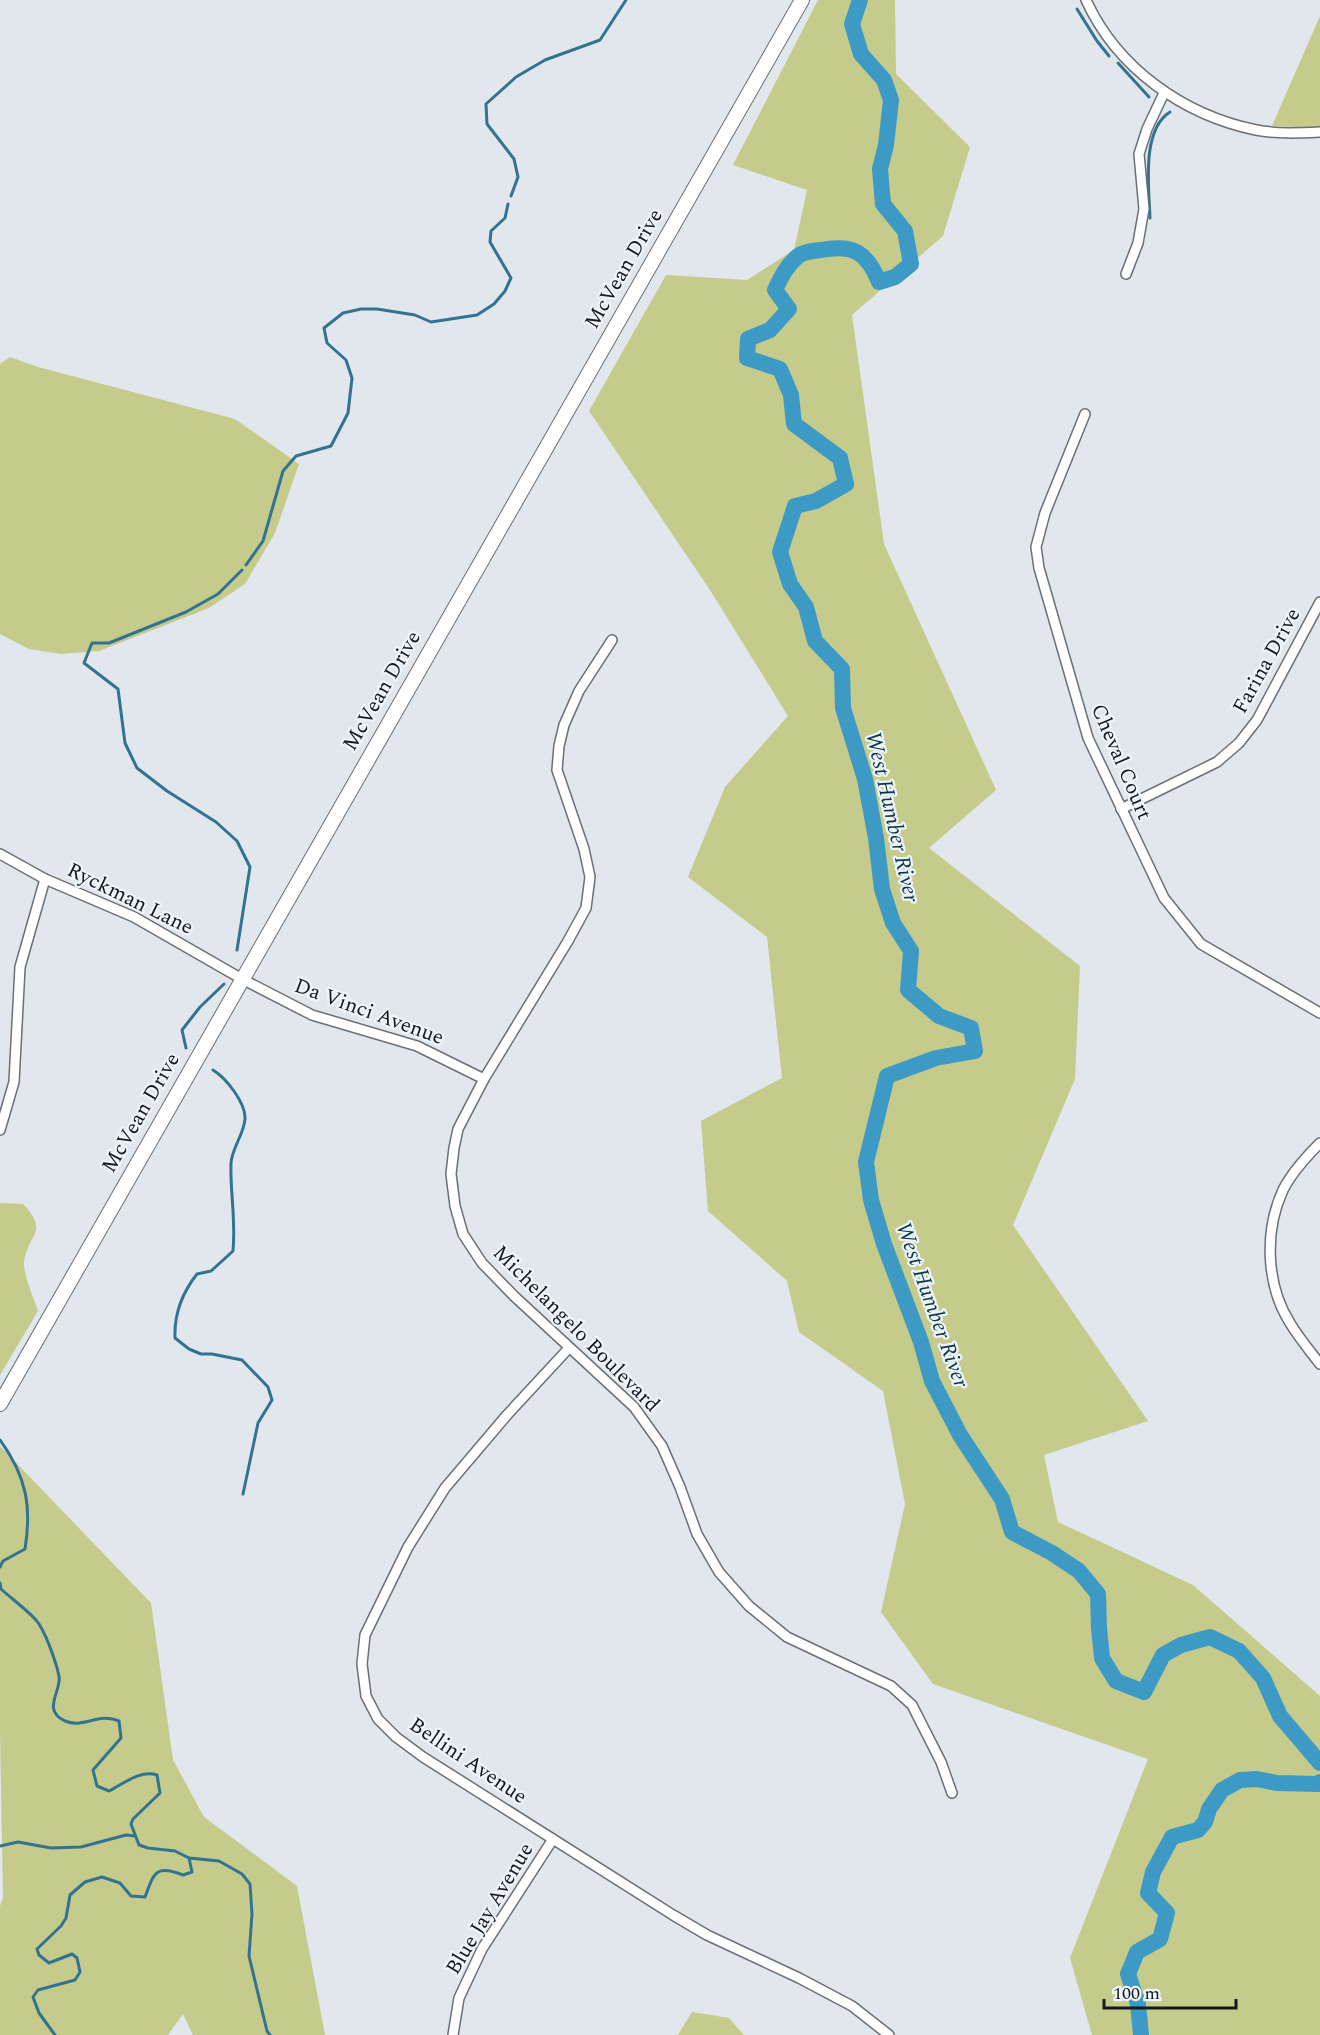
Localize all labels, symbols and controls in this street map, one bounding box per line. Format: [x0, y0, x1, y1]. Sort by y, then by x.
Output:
street label: McVean Drive [577, 203, 671, 335]
street label: Farina Drive [1225, 602, 1309, 720]
street label: McVean Drive [335, 625, 429, 757]
street label: Cheval Court [1082, 699, 1160, 825]
water label: West Humber River [856, 728, 928, 906]
street label: Ryckman Lane [61, 855, 199, 943]
street label: Da Vinci Avenue [290, 970, 448, 1054]
street label: McVean Drive [94, 1047, 188, 1179]
water label: West Humber River [887, 1217, 977, 1393]
street label: Michelangelo Boulevard [485, 1238, 667, 1420]
street label: Bellini Avenue [403, 1710, 533, 1812]
street label: Blue Jay Avenue [438, 1837, 542, 1981]
scale bar [1104, 1972, 1236, 2010]
text: 100 m [1113, 1980, 1160, 2007]

